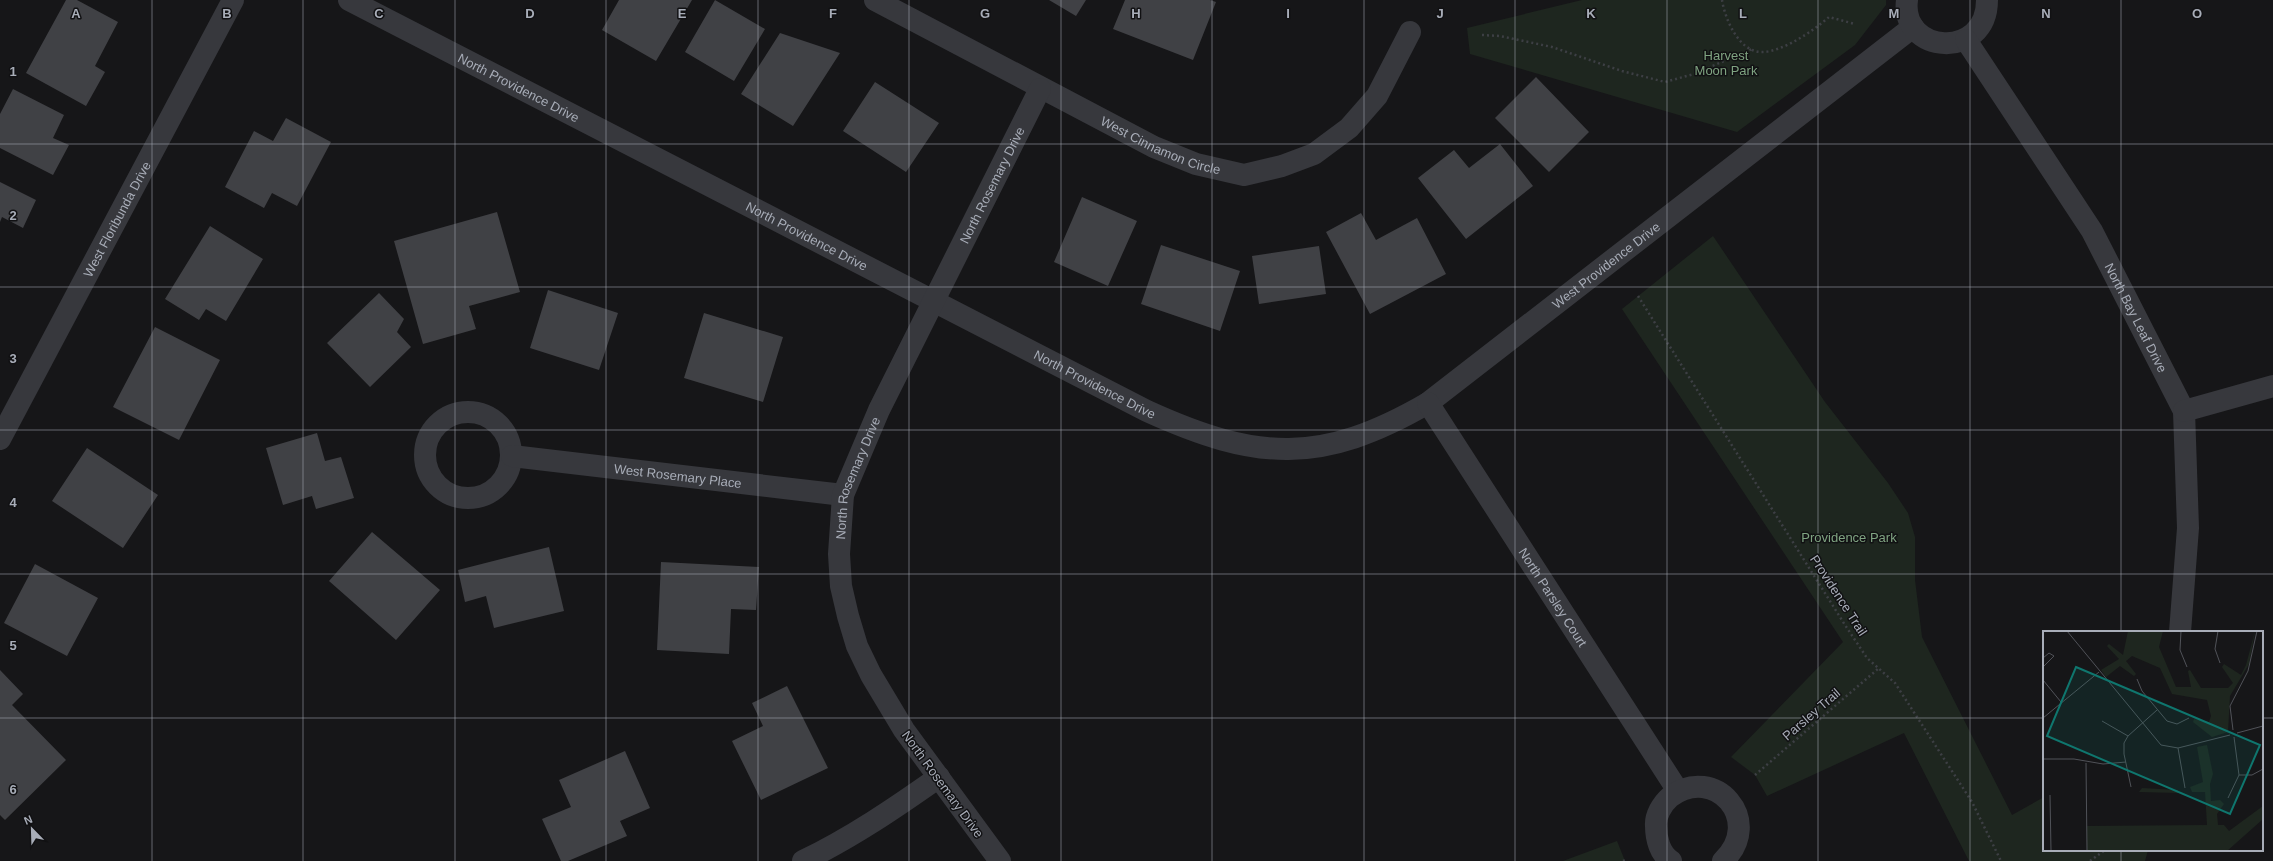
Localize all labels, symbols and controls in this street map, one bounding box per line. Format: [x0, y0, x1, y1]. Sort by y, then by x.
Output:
text: A [71, 6, 81, 21]
text: B [222, 6, 232, 21]
text: C [374, 6, 384, 21]
text: D [525, 6, 535, 21]
text: E [678, 6, 687, 21]
text: F [829, 6, 837, 21]
text: G [980, 6, 990, 21]
text: H [1131, 6, 1141, 21]
text: I [1286, 6, 1290, 21]
text: J [1436, 6, 1444, 21]
text: K [1586, 6, 1596, 21]
text: L [1739, 6, 1747, 21]
text: M [1889, 6, 1899, 21]
text: N [2041, 6, 2051, 21]
text: O [2192, 6, 2202, 21]
park label: Harvest Moon Park [1695, 48, 1758, 78]
street label: North Providence Drive [455, 50, 582, 125]
text: 1 [9, 64, 17, 79]
street label: West Cinnamon Circle [1098, 113, 1222, 177]
street label: North Rosemary Drive [957, 124, 1028, 246]
street label: West Floribunda Drive [80, 159, 154, 280]
street label: North Providence Drive [743, 199, 870, 274]
text: 2 [9, 208, 17, 223]
street label: West Providence Drive [1549, 219, 1663, 312]
street label: North Bay Leaf Drive [2102, 261, 2170, 375]
street label: North Providence Drive [1031, 347, 1158, 422]
text: 3 [9, 351, 17, 366]
street label: North Rosemary Drive [833, 415, 883, 540]
street label: West Rosemary Place [613, 461, 742, 491]
text: 4 [9, 495, 17, 510]
park label: Providence Park [1801, 530, 1897, 545]
street label: North Parsley Court [1515, 545, 1590, 650]
street label: Providence Trail [1807, 552, 1870, 639]
inset map [2043, 631, 2263, 851]
text: 5 [9, 638, 17, 653]
street label: Parsley Trail [1779, 685, 1843, 744]
street label: North Rosemary Drive [899, 728, 986, 841]
text: 6 [9, 782, 17, 797]
north arrow [12, 809, 52, 849]
text: N [22, 813, 34, 827]

